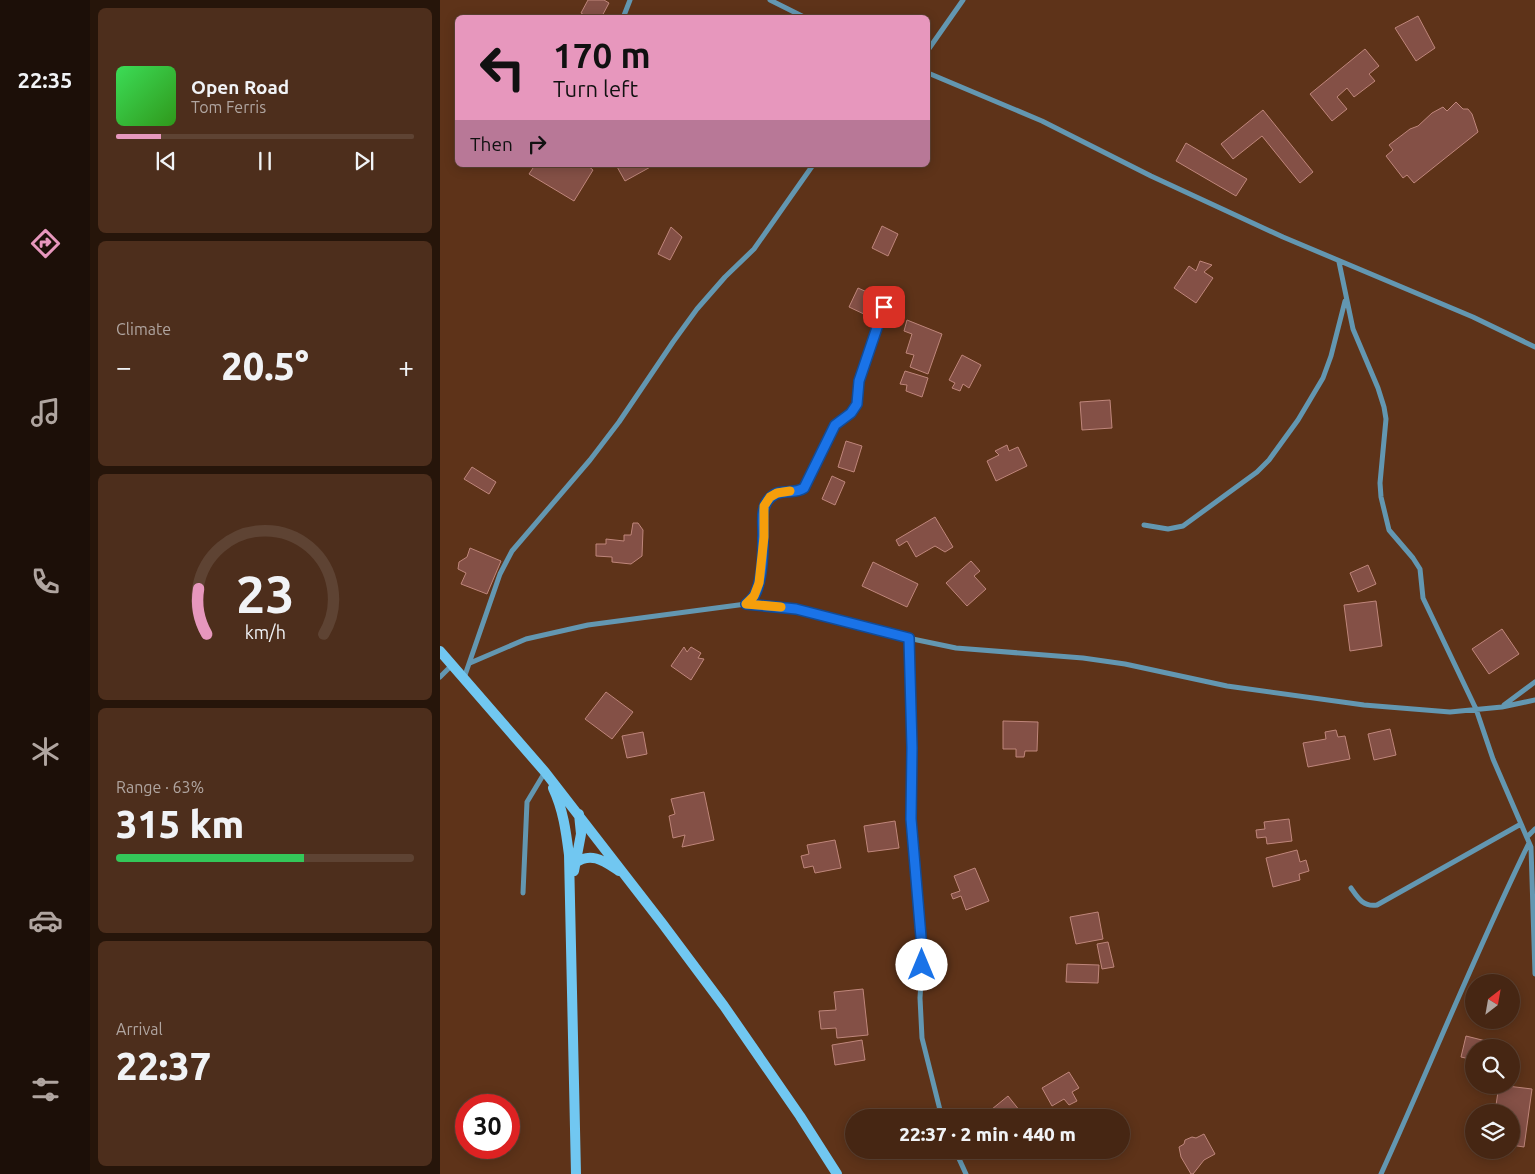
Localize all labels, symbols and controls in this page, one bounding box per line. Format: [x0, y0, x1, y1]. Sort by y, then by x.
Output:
icon: left [470, 35, 535, 100]
text: 170 m [553, 35, 651, 75]
text: 22:35 [17, 67, 73, 92]
text: Open Road [191, 76, 289, 98]
text: Turn left [553, 76, 638, 101]
text: Tom Ferris [191, 98, 266, 116]
icon: right [523, 130, 551, 158]
text: Then [470, 133, 513, 155]
icon: previous [152, 147, 180, 175]
icon: pause [251, 147, 279, 175]
icon: next [350, 147, 378, 175]
icon: directions [28, 226, 63, 261]
pin [863, 286, 905, 328]
icon: arrive [870, 293, 898, 321]
text: Climate [116, 320, 171, 338]
text: 20.5° [221, 345, 309, 387]
text: − [116, 351, 132, 382]
text: + [398, 351, 414, 382]
icon: music [28, 395, 63, 430]
icon: phone [28, 564, 63, 599]
text: 23 [236, 565, 294, 623]
text: km/h [244, 622, 286, 642]
icon: climate [28, 734, 63, 769]
text: Range · 63% [116, 778, 204, 796]
text: 315 km [116, 803, 244, 845]
icon: car [28, 903, 63, 938]
position arrow [895, 938, 947, 990]
north arrow [1465, 974, 1520, 1029]
map controls [1465, 974, 1520, 1159]
text: Arrival [116, 1020, 163, 1038]
button: search [1465, 1039, 1520, 1094]
text: 22:37 [116, 1045, 211, 1087]
icon: filters [28, 1072, 63, 1107]
speed limit sign: 30 [455, 1094, 520, 1159]
button: layers [1465, 1104, 1520, 1159]
text: 22:37 · 2 min · 440 m [899, 1123, 1076, 1145]

